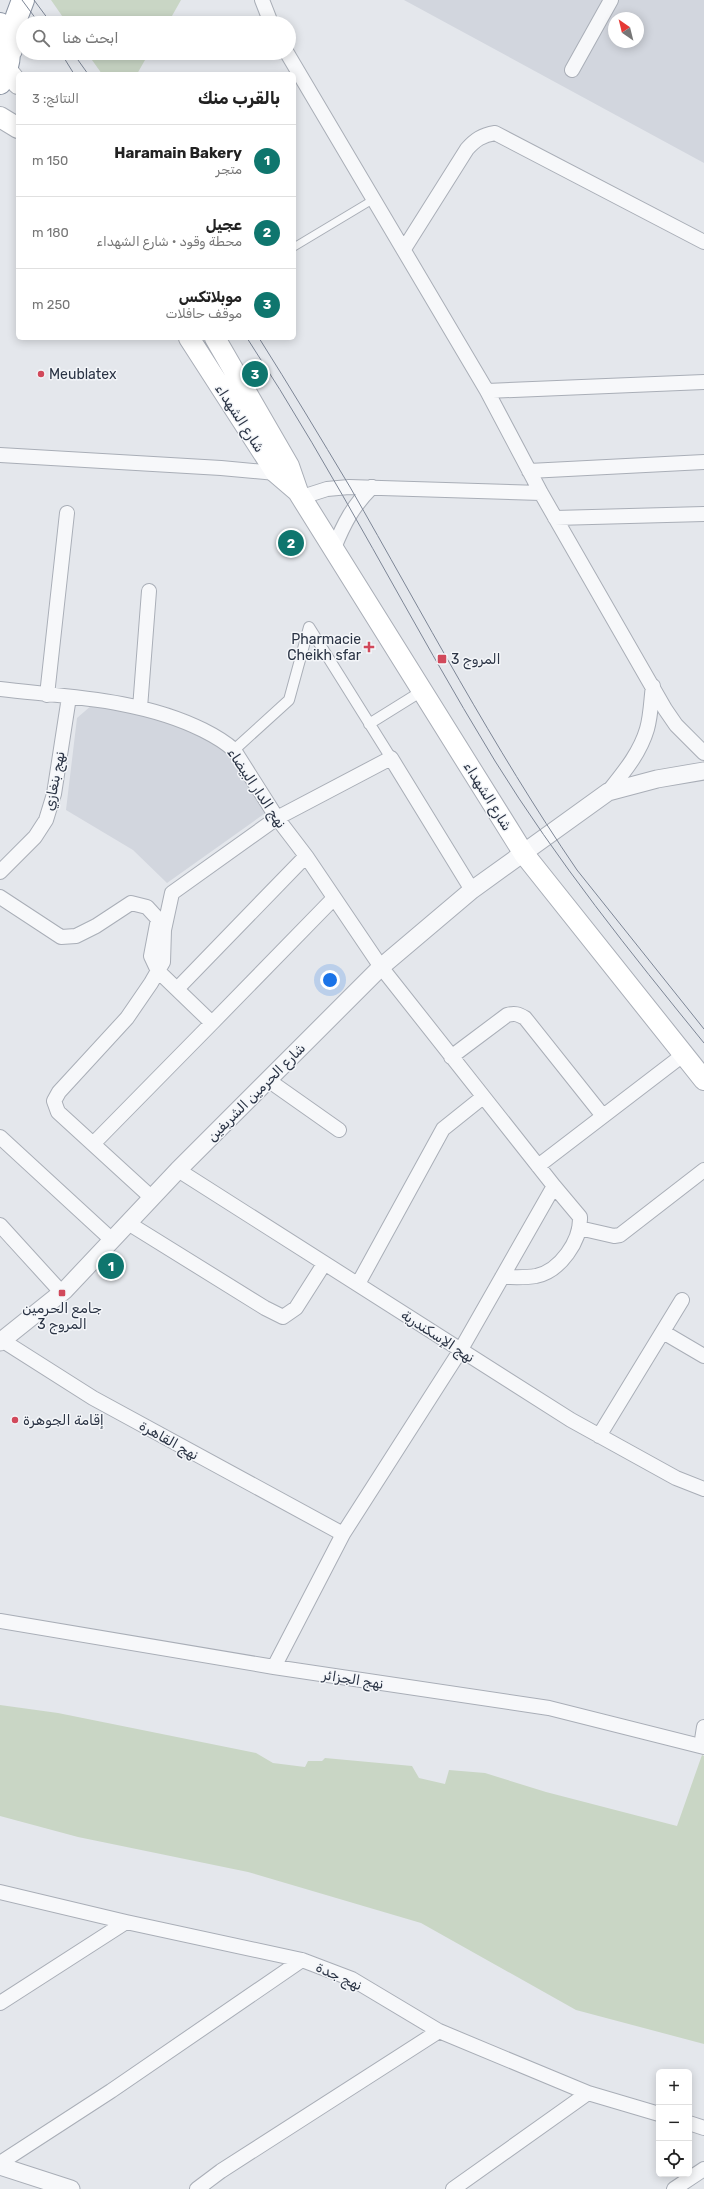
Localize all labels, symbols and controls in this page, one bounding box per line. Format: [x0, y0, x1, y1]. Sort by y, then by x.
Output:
north arrow [608, 12, 644, 48]
search box [16, 16, 296, 60]
icon: search [30, 27, 52, 49]
text: ابحث هنا [62, 29, 119, 47]
text: بالقرب منك [198, 88, 280, 108]
text: النتائج: 3 [32, 91, 79, 106]
text: Haramain Bakery [114, 144, 242, 162]
text: 150 m [32, 153, 68, 168]
text: 1 [264, 153, 270, 168]
text: متجر [216, 162, 242, 177]
text: عجيل [206, 216, 242, 234]
text: 180 m [32, 225, 69, 240]
text: 2 [263, 225, 271, 240]
text: محطة وقود · شارع الشهداء [96, 234, 242, 249]
text: موبلاتكس [179, 288, 242, 306]
text: 250 m [32, 297, 70, 312]
text: 3 [263, 297, 271, 312]
text: موقف حافلات [165, 306, 242, 321]
pin: 3 [242, 359, 268, 389]
place label: Meublatex [49, 366, 117, 383]
marker: Meublatex [36, 369, 46, 379]
street label: شارع الشهداء [210, 381, 268, 457]
pin: 2 [278, 528, 304, 558]
place label: Pharmacie Cheikh sfar [287, 631, 362, 664]
marker: Pharmacie Cheikh sfar [364, 642, 374, 652]
place label: المروج 3 [451, 651, 501, 670]
marker: المروج 3 [436, 653, 448, 665]
street label: نهج الدار البيضاء [222, 745, 290, 833]
street label: نهج بنغازي [40, 750, 71, 813]
street label: شارع الشهداء [458, 759, 515, 835]
your location [320, 970, 340, 990]
street label: شارع الحرمين الشريفين [204, 1040, 311, 1147]
pin: 1 [98, 1251, 124, 1281]
marker: جامع الحرمين المروج 3 [57, 1288, 67, 1298]
place label: جامع الحرمين المروج 3 [22, 1300, 102, 1335]
street label: نهج الإسكندرية [397, 1306, 478, 1368]
place label: إقامة الجوهرة [23, 1412, 104, 1429]
marker: إقامة الجوهرة [10, 1415, 20, 1425]
street label: نهج القاهرة [135, 1417, 202, 1466]
street label: نهج الجزائر [320, 1666, 385, 1695]
street label: نهج جدة [312, 1959, 365, 1996]
map controls [656, 2069, 692, 2177]
button: + [656, 2069, 692, 2105]
button: − [656, 2105, 692, 2141]
button: locate [656, 2141, 692, 2177]

